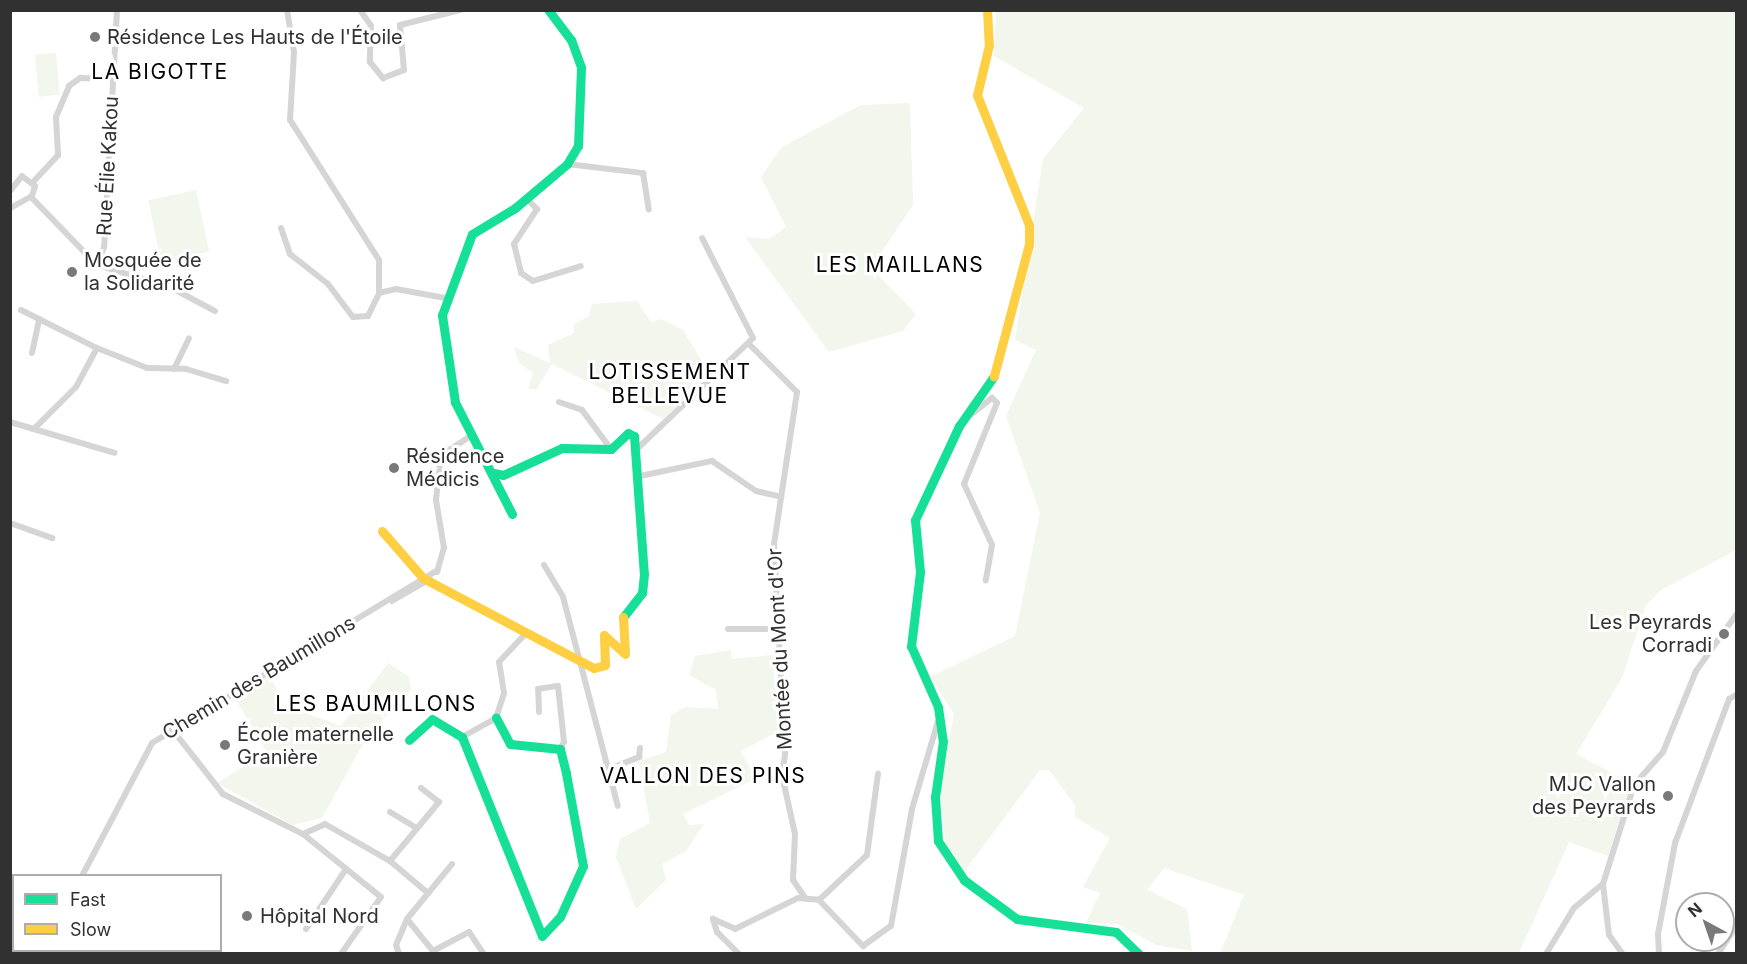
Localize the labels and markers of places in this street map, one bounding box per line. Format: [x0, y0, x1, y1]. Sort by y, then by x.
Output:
place label: Résidence Les Hauts de l'Étoile [107, 25, 403, 49]
marker: Résidence Les Hauts de l'Étoile [88, 30, 102, 44]
place label: Mosquée de la Solidarité [84, 248, 202, 295]
marker: Mosquée de la Solidarité [65, 265, 79, 279]
place label: Résidence Médicis [406, 444, 504, 491]
marker: Résidence Médicis [387, 461, 401, 475]
place label: Les Peyrards Corradi [1589, 610, 1712, 657]
marker: Les Peyrards Corradi [1717, 627, 1731, 641]
place label: École maternelle Granière [237, 722, 394, 769]
marker: École maternelle Granière [218, 738, 232, 752]
place label: MJC Vallon des Peyrards [1532, 772, 1656, 819]
marker: MJC Vallon des Peyrards [1661, 789, 1675, 803]
place label: Hôpital Nord [260, 904, 379, 928]
marker: Hôpital Nord [238, 907, 256, 925]

